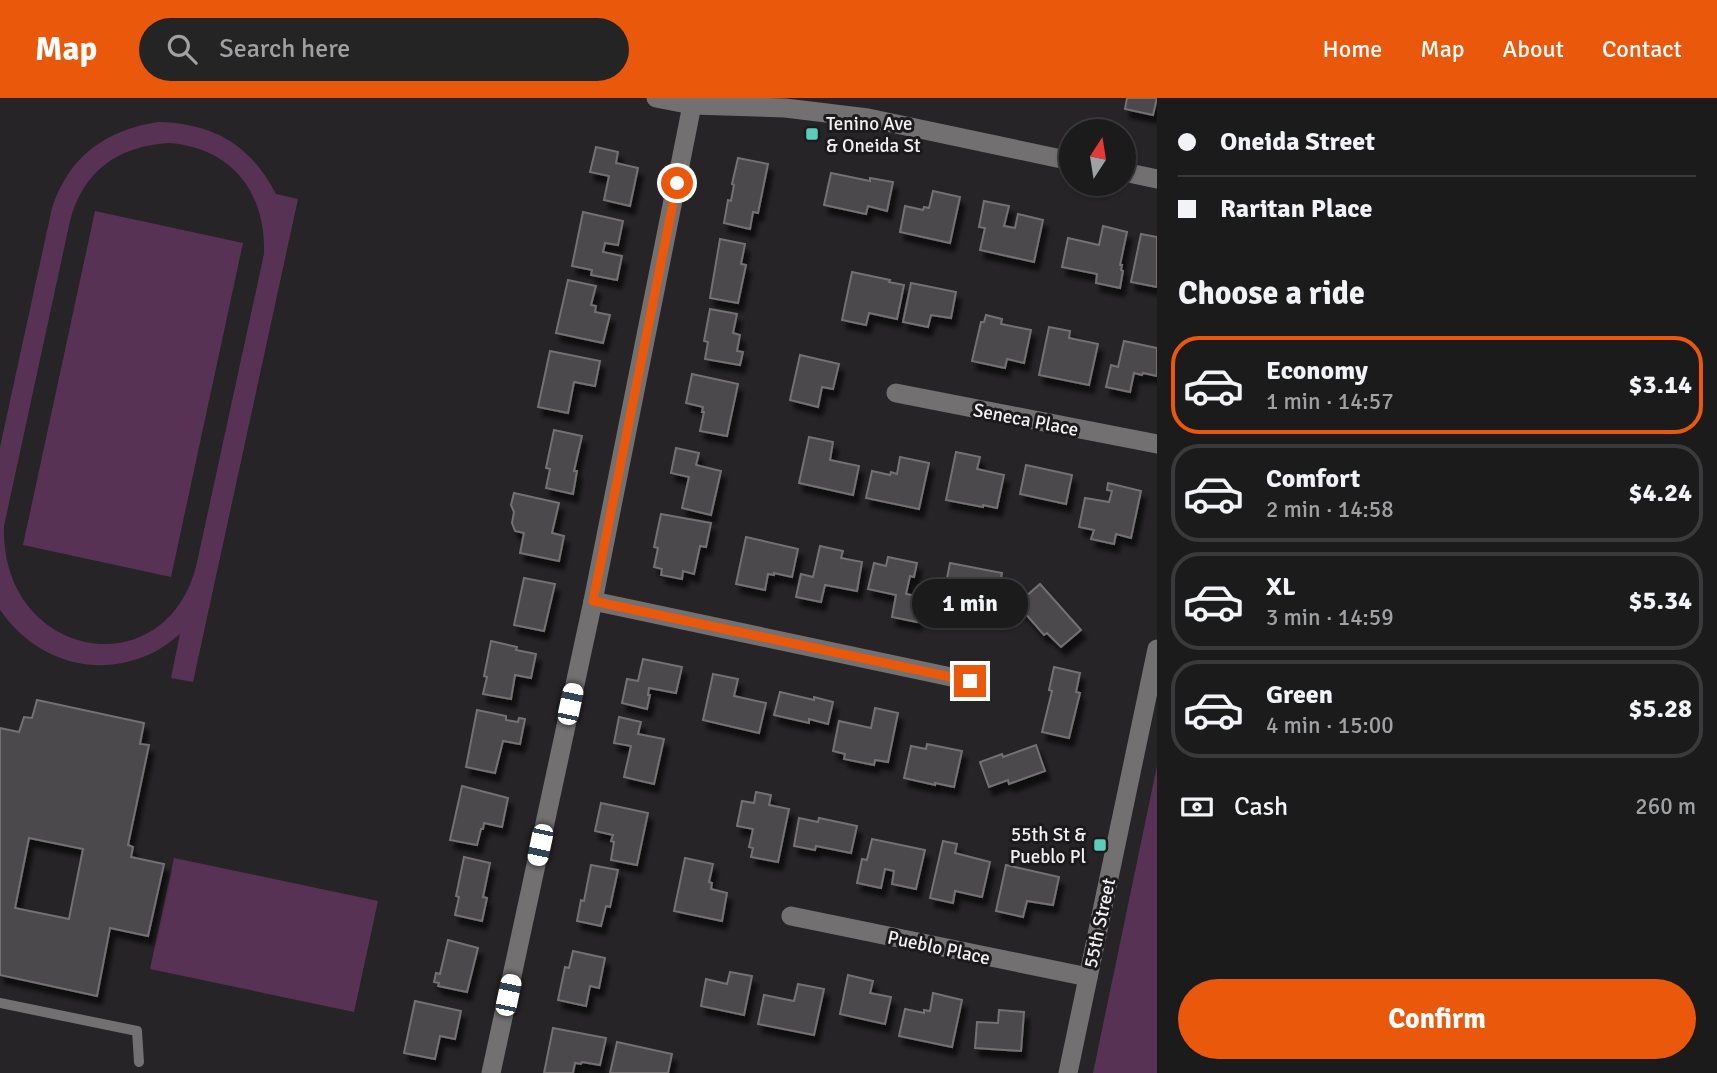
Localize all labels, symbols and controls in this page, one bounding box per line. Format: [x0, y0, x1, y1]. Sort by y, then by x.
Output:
search box [139, 18, 629, 81]
text: Map [35, 29, 97, 70]
icon: search [163, 30, 201, 68]
text: Search here [219, 33, 350, 65]
text: Home [1322, 34, 1382, 64]
text: Map [1420, 34, 1465, 64]
text: About [1503, 34, 1564, 64]
text: Contact [1602, 34, 1682, 64]
place label: Tenino Ave & Oneida St [826, 112, 921, 158]
north arrow [1059, 119, 1136, 196]
map controls [1059, 119, 1136, 196]
marker: Tenino Ave & Oneida St [804, 126, 820, 142]
text: Oneida Street [1220, 126, 1375, 158]
route start [661, 167, 693, 199]
text: Raritan Place [1220, 193, 1372, 225]
text: Choose a ride [1178, 274, 1365, 313]
icon: car [1182, 354, 1245, 417]
text: Economy [1266, 355, 1368, 387]
text: $3.14 [1628, 369, 1692, 401]
text: 1 min · 14:57 [1266, 387, 1394, 416]
street label: Seneca Place [971, 398, 1081, 442]
icon: car [1182, 462, 1245, 525]
text: Comfort [1266, 463, 1360, 495]
text: $4.24 [1628, 477, 1692, 509]
text: 2 min · 14:58 [1266, 495, 1394, 524]
icon: car [1182, 570, 1245, 633]
text: XL [1266, 571, 1296, 603]
callout: 1 min [912, 580, 1028, 628]
text: $5.34 [1628, 585, 1692, 617]
text: 1 min [942, 589, 998, 618]
text: 3 min · 14:59 [1266, 603, 1394, 632]
route end [954, 665, 986, 697]
icon: car [1182, 678, 1245, 741]
text: Green [1266, 679, 1333, 711]
car [556, 681, 585, 727]
text: $5.28 [1628, 693, 1692, 725]
text: 4 min · 15:00 [1266, 711, 1394, 740]
icon: cash [1178, 788, 1216, 826]
text: Cash [1234, 791, 1288, 823]
text: 260 m [1635, 792, 1696, 821]
car [526, 822, 555, 868]
place label: 55th St & Pueblo Pl [1010, 823, 1086, 869]
marker: 55th St & Pueblo Pl [1092, 837, 1108, 853]
street label: 55th Street [1079, 876, 1121, 970]
street label: Pueblo Place [885, 925, 992, 971]
car [494, 972, 523, 1018]
button: Confirm [1178, 979, 1696, 1059]

